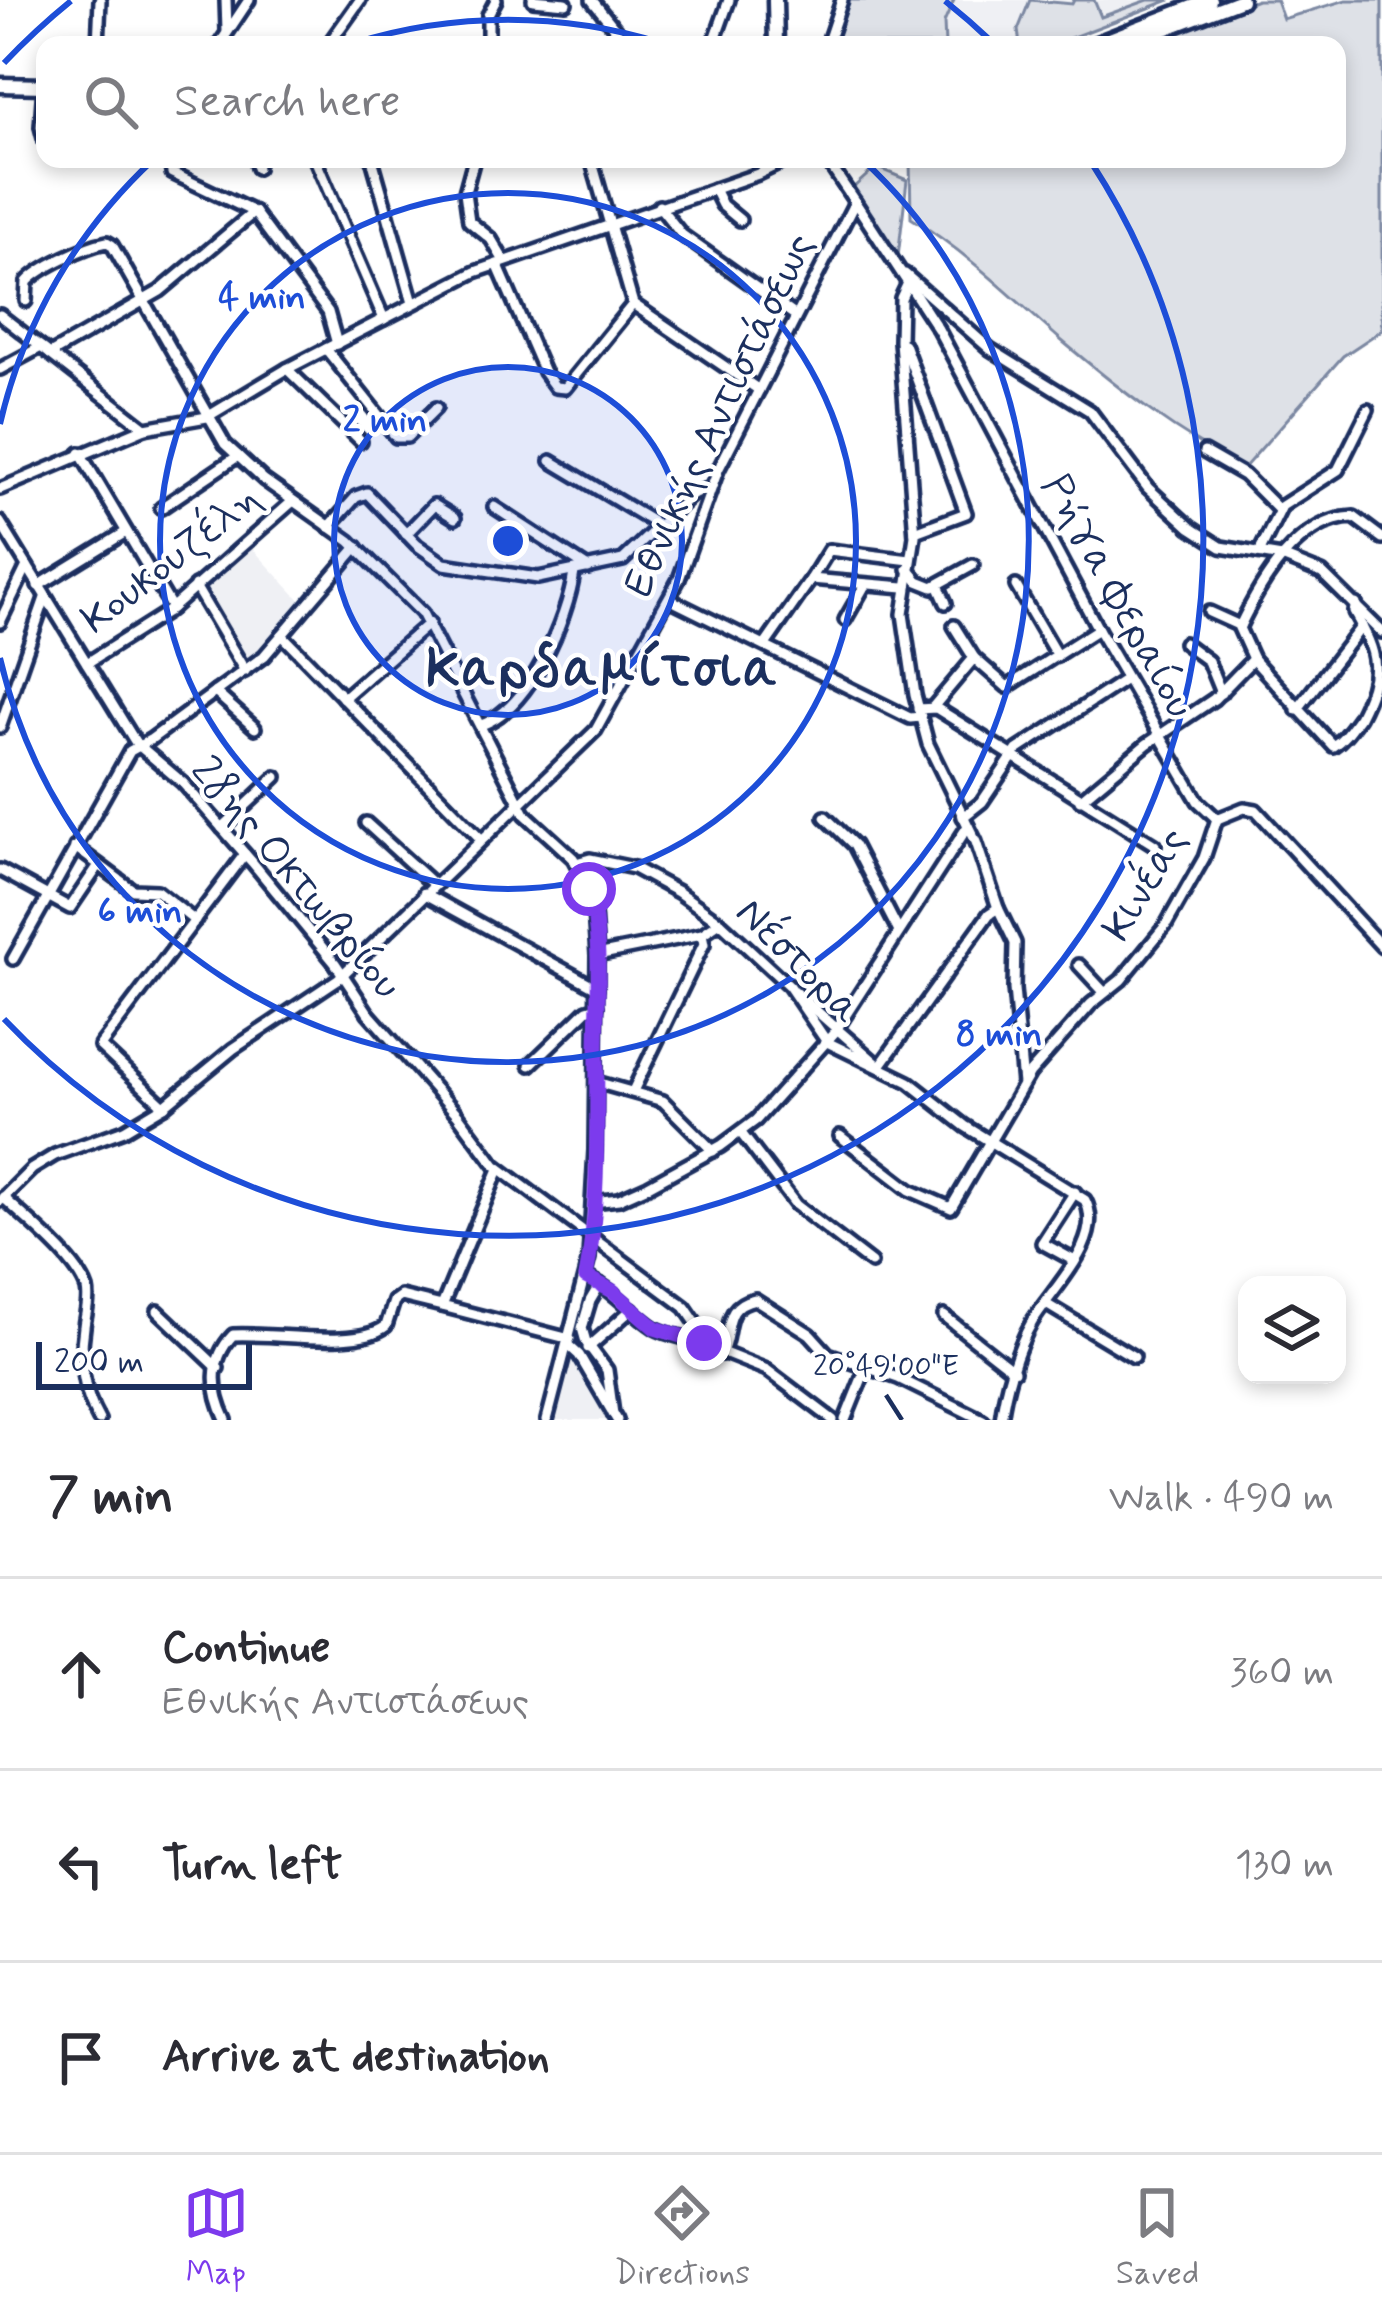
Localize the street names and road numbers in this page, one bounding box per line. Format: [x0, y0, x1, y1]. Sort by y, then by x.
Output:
street label: Εθνικής Αντιστάσεως [612, 225, 829, 606]
street label: Ρήγα Φεραίου [1027, 465, 1207, 728]
street label: Κουκουζέλη [70, 471, 274, 648]
street label: 28ης Οκτωβρίου [177, 745, 413, 1011]
street label: Κινέας [1090, 817, 1201, 952]
street label: Νέστορα [723, 886, 873, 1036]

